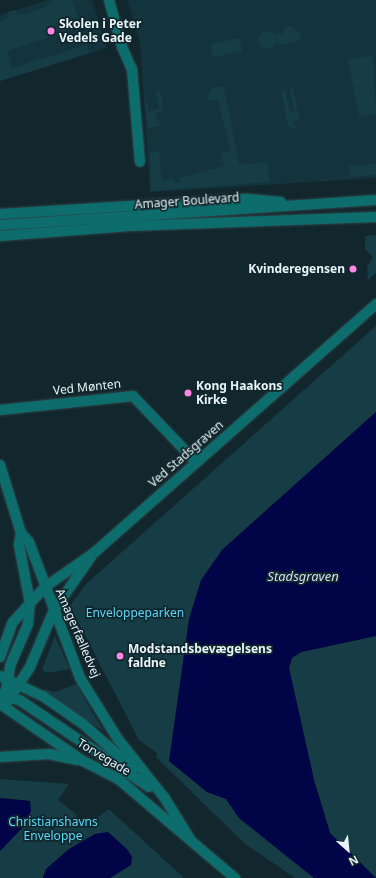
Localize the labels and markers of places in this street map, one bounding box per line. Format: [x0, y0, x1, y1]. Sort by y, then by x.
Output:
place label: Skolen i Peter Vedels Gade [59, 17, 141, 45]
marker: Skolen i Peter Vedels Gade [46, 26, 56, 36]
place label: Kvinderegensen [248, 262, 345, 276]
marker: Kvinderegensen [348, 264, 358, 274]
place label: Kong Haakons Kirke [196, 379, 282, 407]
marker: Kong Haakons Kirke [183, 388, 193, 398]
place label: Modstandsbevægelsens faldne [128, 642, 272, 670]
marker: Modstandsbevægelsens faldne [115, 651, 125, 661]

